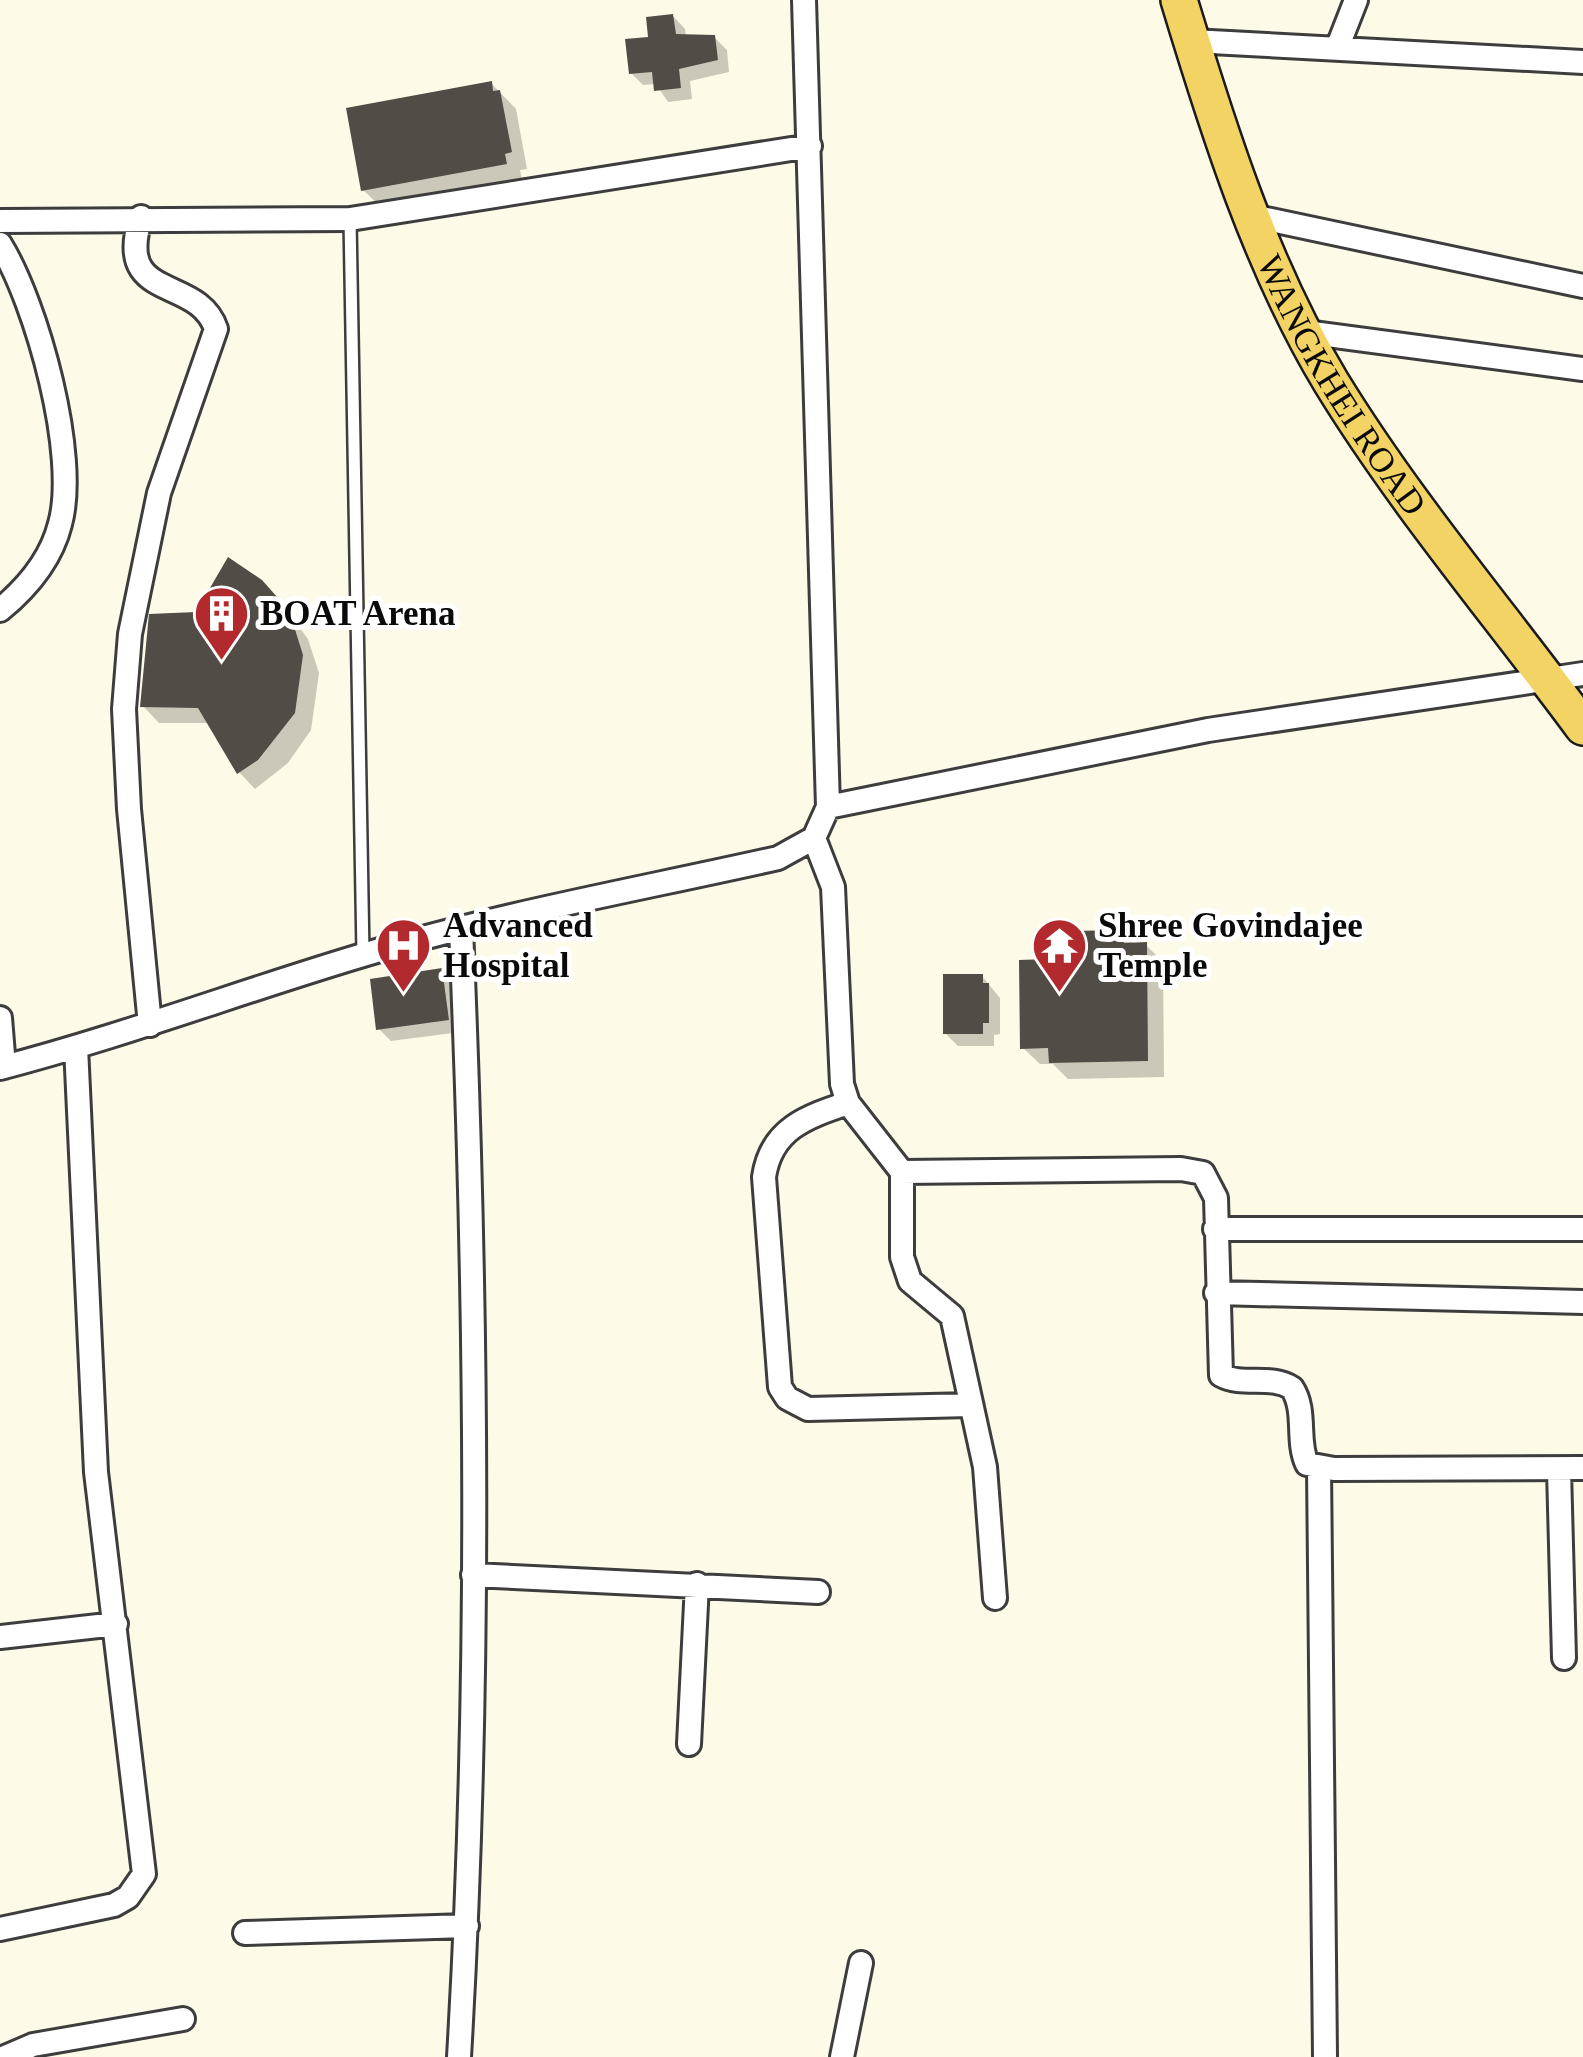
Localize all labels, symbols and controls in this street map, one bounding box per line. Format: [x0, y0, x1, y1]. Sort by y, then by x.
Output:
street label: WANGKHEI ROAD [1250, 249, 1434, 523]
building icon: BOAT Arena [191, 583, 251, 662]
place label: BOAT Arena [260, 594, 455, 633]
place label: Advanced Hospital [443, 906, 593, 985]
place label: Shree Govindajee Temple [1098, 906, 1363, 985]
hospital icon: Advanced Hospital [374, 915, 434, 994]
temple icon: Shree Govindajee Temple [1029, 915, 1089, 994]

